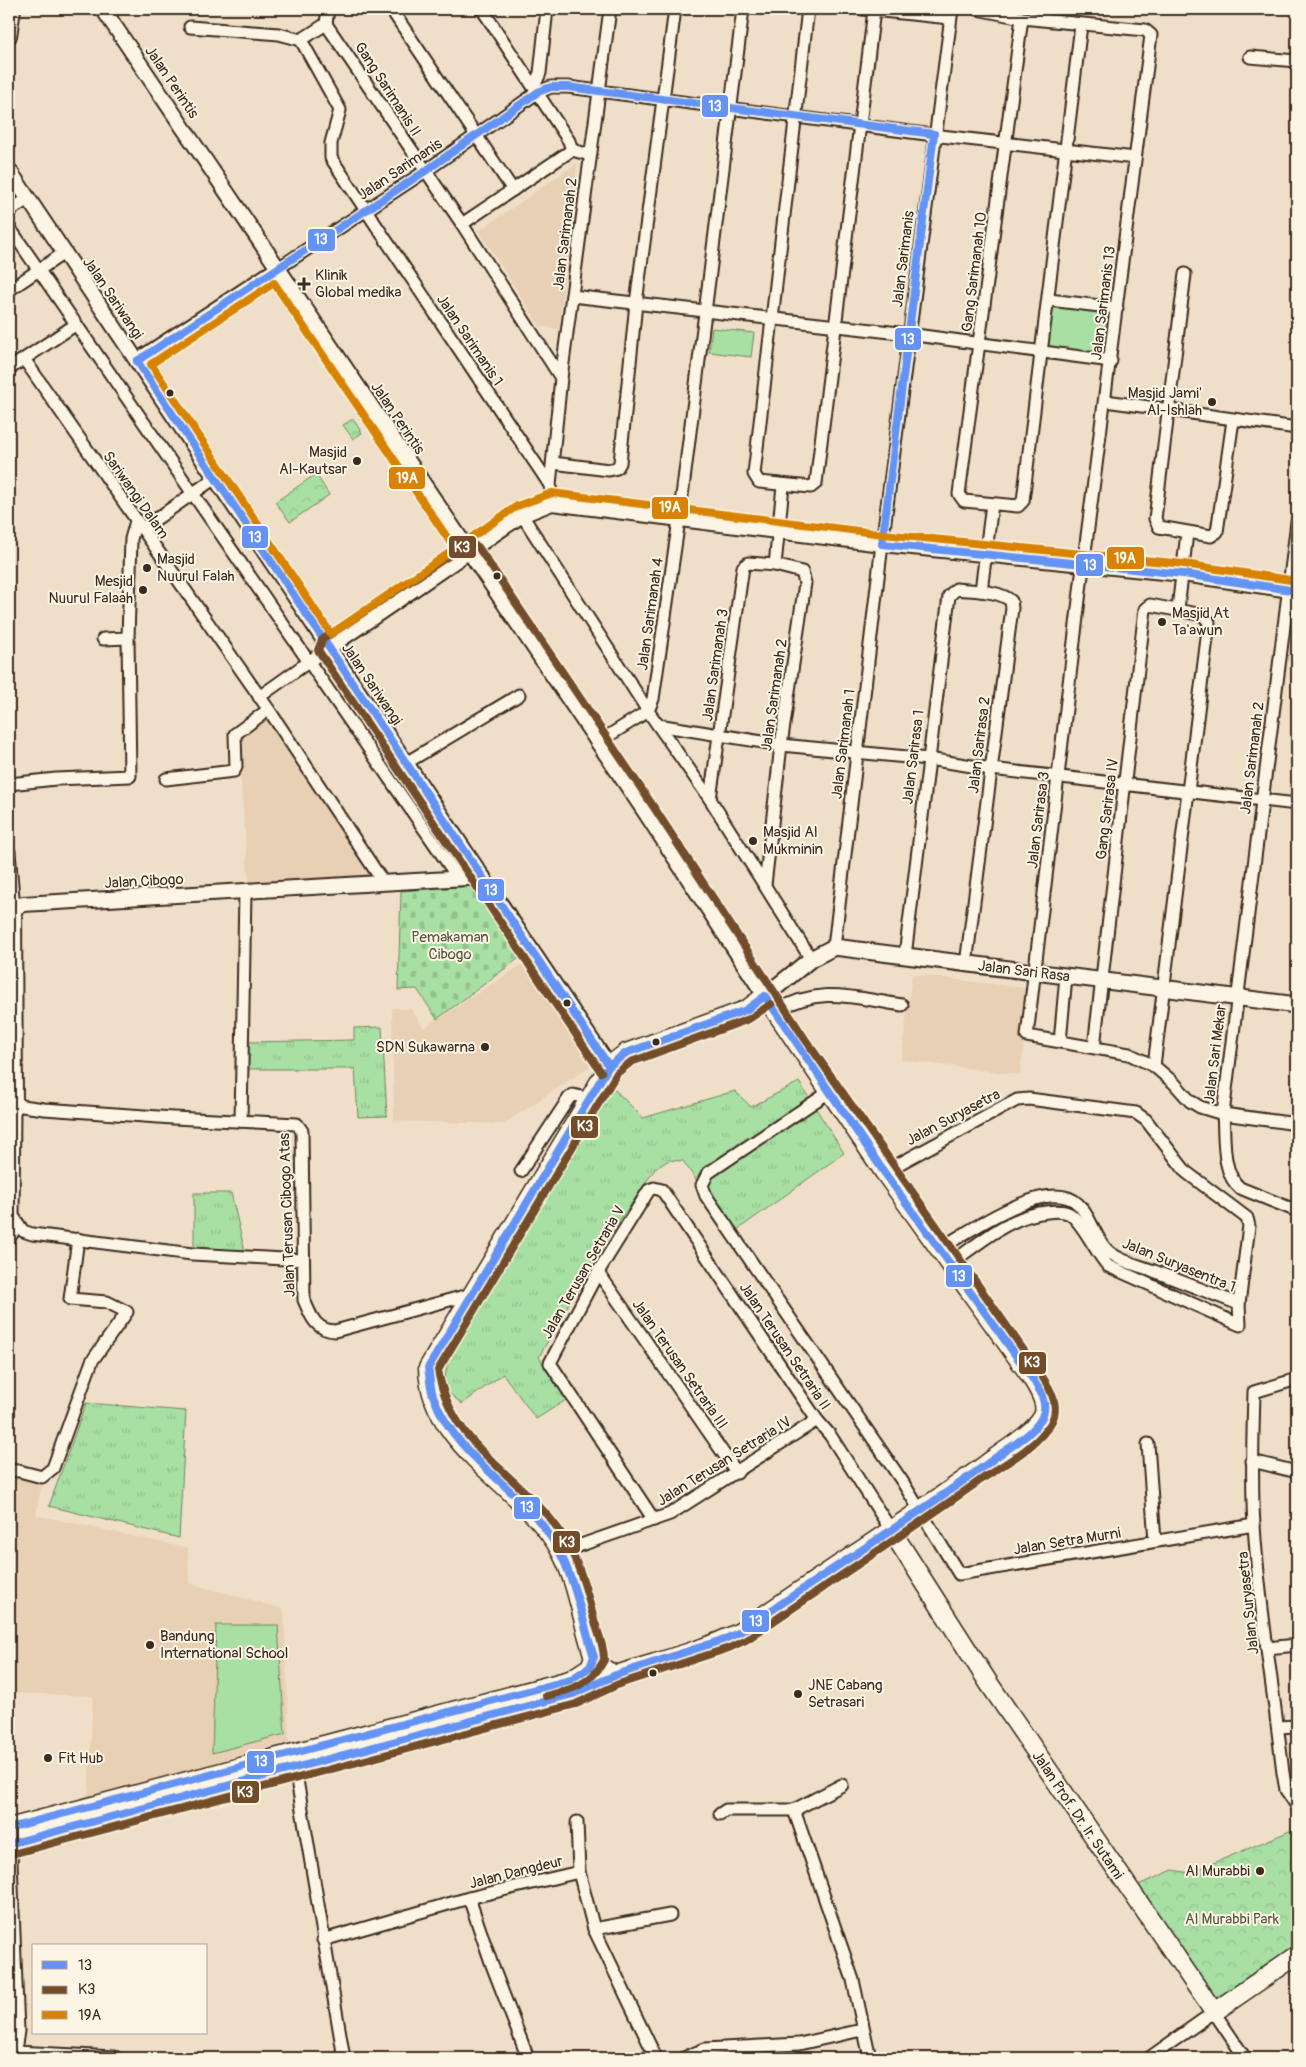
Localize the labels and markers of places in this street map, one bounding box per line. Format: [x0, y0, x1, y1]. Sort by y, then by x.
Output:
place label: Klinik Global medika [315, 266, 402, 302]
marker: Klinik Global medika [297, 277, 311, 291]
place label: Masjid Jami' Al-Ishlah [1128, 384, 1202, 420]
unlabelled marker [165, 388, 175, 398]
marker: Masjid Jami' Al-Ishlah [1206, 396, 1218, 408]
place label: Masjid Al-Kautsar [279, 443, 348, 479]
marker: Masjid Al-Kautsar [351, 455, 363, 467]
place label: Masjid Nuurul Falah [157, 550, 235, 586]
marker: Masjid Nuurul Falah [141, 562, 153, 574]
unlabelled marker [492, 571, 502, 581]
place label: Mesjid Nuurul Falaah [48, 572, 133, 608]
marker: Mesjid Nuurul Falaah [137, 584, 149, 596]
place label: Masjid At Ta'awun [1172, 604, 1230, 640]
marker: Masjid At Ta'awun [1156, 616, 1168, 628]
place label: Masjid Al Mukminin [763, 823, 823, 859]
marker: Masjid Al Mukminin [747, 835, 759, 847]
unlabelled marker [562, 998, 572, 1008]
unlabelled marker [651, 1037, 661, 1047]
place label: SDN Sukawarna [376, 1038, 475, 1057]
marker: SDN Sukawarna [479, 1041, 491, 1053]
place label: Bandung International School [160, 1627, 288, 1663]
marker: Bandung International School [144, 1639, 156, 1651]
unlabelled marker [648, 1668, 658, 1678]
place label: JNE Cabang Setrasari [808, 1676, 883, 1712]
marker: JNE Cabang Setrasari [792, 1688, 804, 1700]
place label: Fit Hub [58, 1749, 103, 1768]
marker: Fit Hub [42, 1752, 54, 1764]
place label: Al Murabbi [1185, 1862, 1250, 1881]
marker: Al Murabbi [1254, 1865, 1266, 1877]

